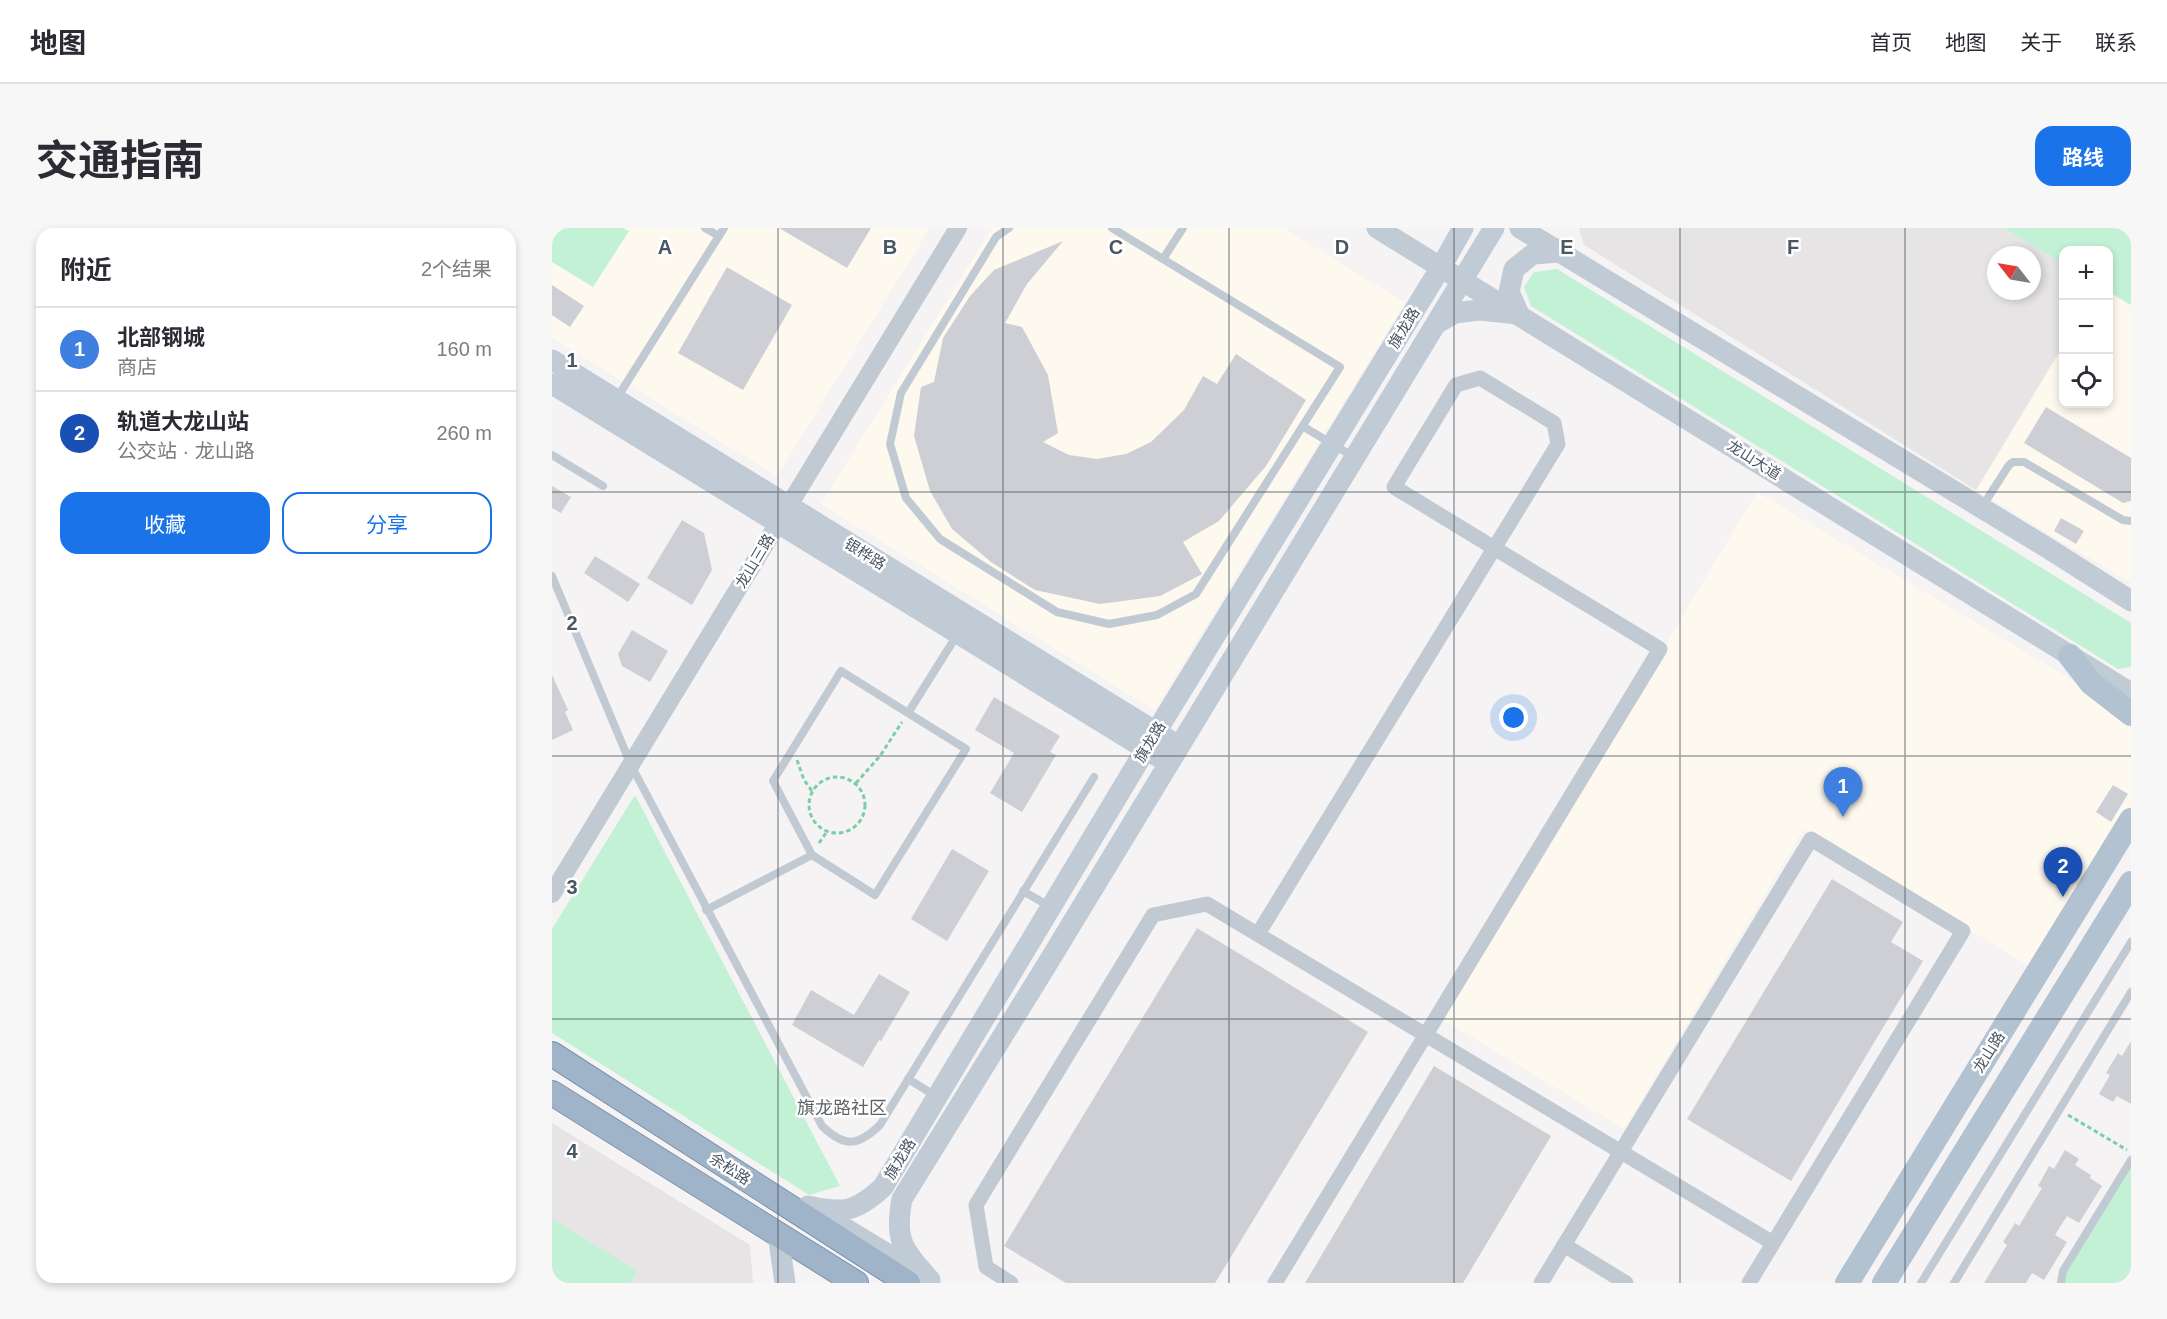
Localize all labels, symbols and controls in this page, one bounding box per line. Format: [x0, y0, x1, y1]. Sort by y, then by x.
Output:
text: 地图 [30, 28, 86, 59]
text: 首页 [1870, 31, 1912, 54]
text: 地图 [1945, 31, 1987, 54]
text: 关于 [2020, 31, 2062, 54]
text: 联系 [2095, 31, 2137, 54]
button: 路线 [2035, 126, 2131, 186]
text: 交通指南 [36, 137, 204, 184]
text: A [658, 236, 672, 258]
text: B [883, 236, 897, 258]
text: C [1109, 236, 1123, 258]
text: D [1335, 236, 1349, 258]
text: E [1560, 236, 1574, 258]
text: F [1787, 236, 1799, 258]
north arrow [1987, 246, 2041, 300]
map controls [2059, 246, 2113, 408]
button: + [2059, 246, 2113, 300]
text: 附近 [60, 255, 112, 285]
text: 2个结果 [421, 258, 492, 280]
button: − [2059, 300, 2113, 354]
street label: 旗龙路 [1385, 304, 1422, 351]
text: 北部钢城 [117, 325, 205, 350]
text: 1 [74, 338, 85, 360]
text: 160 m [436, 338, 492, 360]
text: 1 [566, 349, 578, 371]
button: locate [2059, 354, 2113, 408]
text: 商店 [117, 356, 157, 378]
text: 轨道大龙山站 [117, 409, 249, 434]
text: 2 [74, 422, 85, 444]
text: 260 m [436, 422, 492, 444]
street label: 龙山大道 [1724, 436, 1784, 483]
text: 公交站 · 龙山路 [117, 440, 255, 462]
button: 收藏 [60, 492, 270, 554]
button: 分享 [282, 492, 492, 554]
street label: 龙山三路 [732, 531, 777, 591]
street label: 银桦路 [842, 534, 889, 573]
text: 2 [566, 612, 578, 634]
your location [1499, 703, 1528, 732]
street label: 旗龙路 [1131, 718, 1168, 765]
pin: 1 [1824, 768, 1862, 817]
pin: 2 [2044, 848, 2082, 897]
text: 3 [566, 876, 578, 898]
street label: 龙山路 [1969, 1028, 2008, 1075]
district label: 旗龙路社区 [797, 1098, 887, 1118]
street label: 旗龙路 [881, 1135, 918, 1182]
text: 4 [566, 1140, 578, 1162]
street label: 余松路 [707, 1149, 754, 1188]

